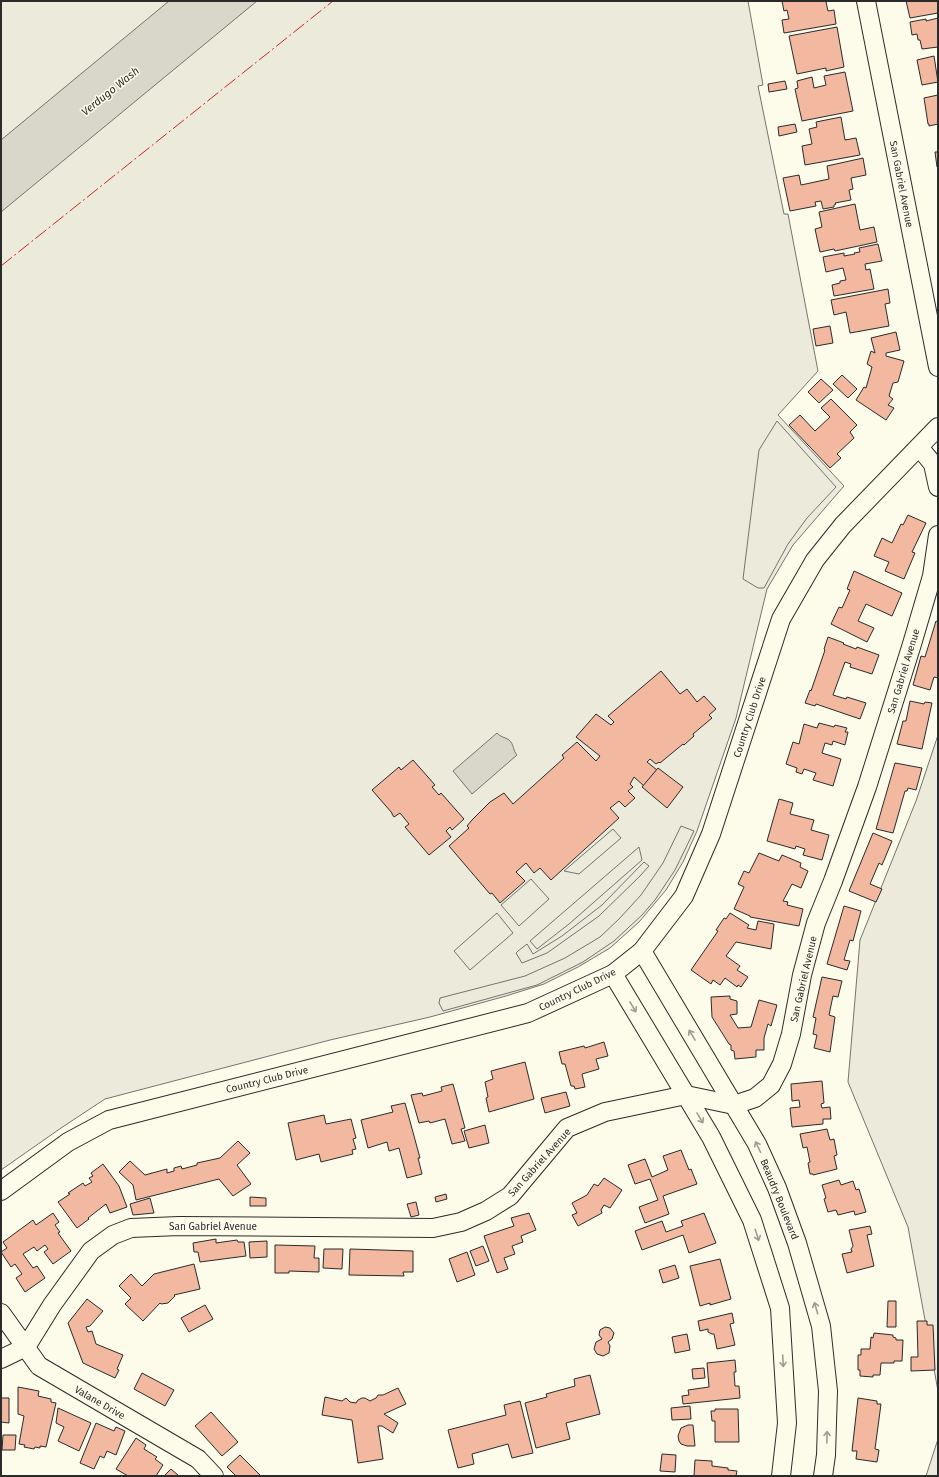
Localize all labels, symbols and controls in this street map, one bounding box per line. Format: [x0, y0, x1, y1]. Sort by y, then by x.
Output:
water label: Verdugo Wash [79, 64, 142, 119]
street label: San Gabriel Avenue [887, 140, 915, 229]
street label: San Gabriel Avenue [885, 627, 923, 715]
street label: Country Club Drive [731, 675, 769, 759]
street label: San Gabriel Avenue [788, 935, 820, 1023]
street label: Country Club Drive [537, 966, 618, 1014]
one-way arrow [629, 1001, 637, 1012]
one-way arrow [687, 1029, 695, 1041]
street label: Country Club Drive [225, 1064, 310, 1096]
one-way arrow [697, 1112, 705, 1124]
street label: San Gabriel Avenue [506, 1126, 574, 1199]
one-way arrow [754, 1141, 761, 1153]
street label: Beaudry Boulevard [757, 1157, 801, 1241]
street label: San Gabriel Avenue [169, 1221, 257, 1233]
one-way arrow [754, 1228, 761, 1241]
one-way arrow [812, 1302, 819, 1315]
one-way arrow [780, 1354, 787, 1367]
street label: Valane Drive [72, 1384, 127, 1422]
one-way arrow [823, 1431, 831, 1444]

